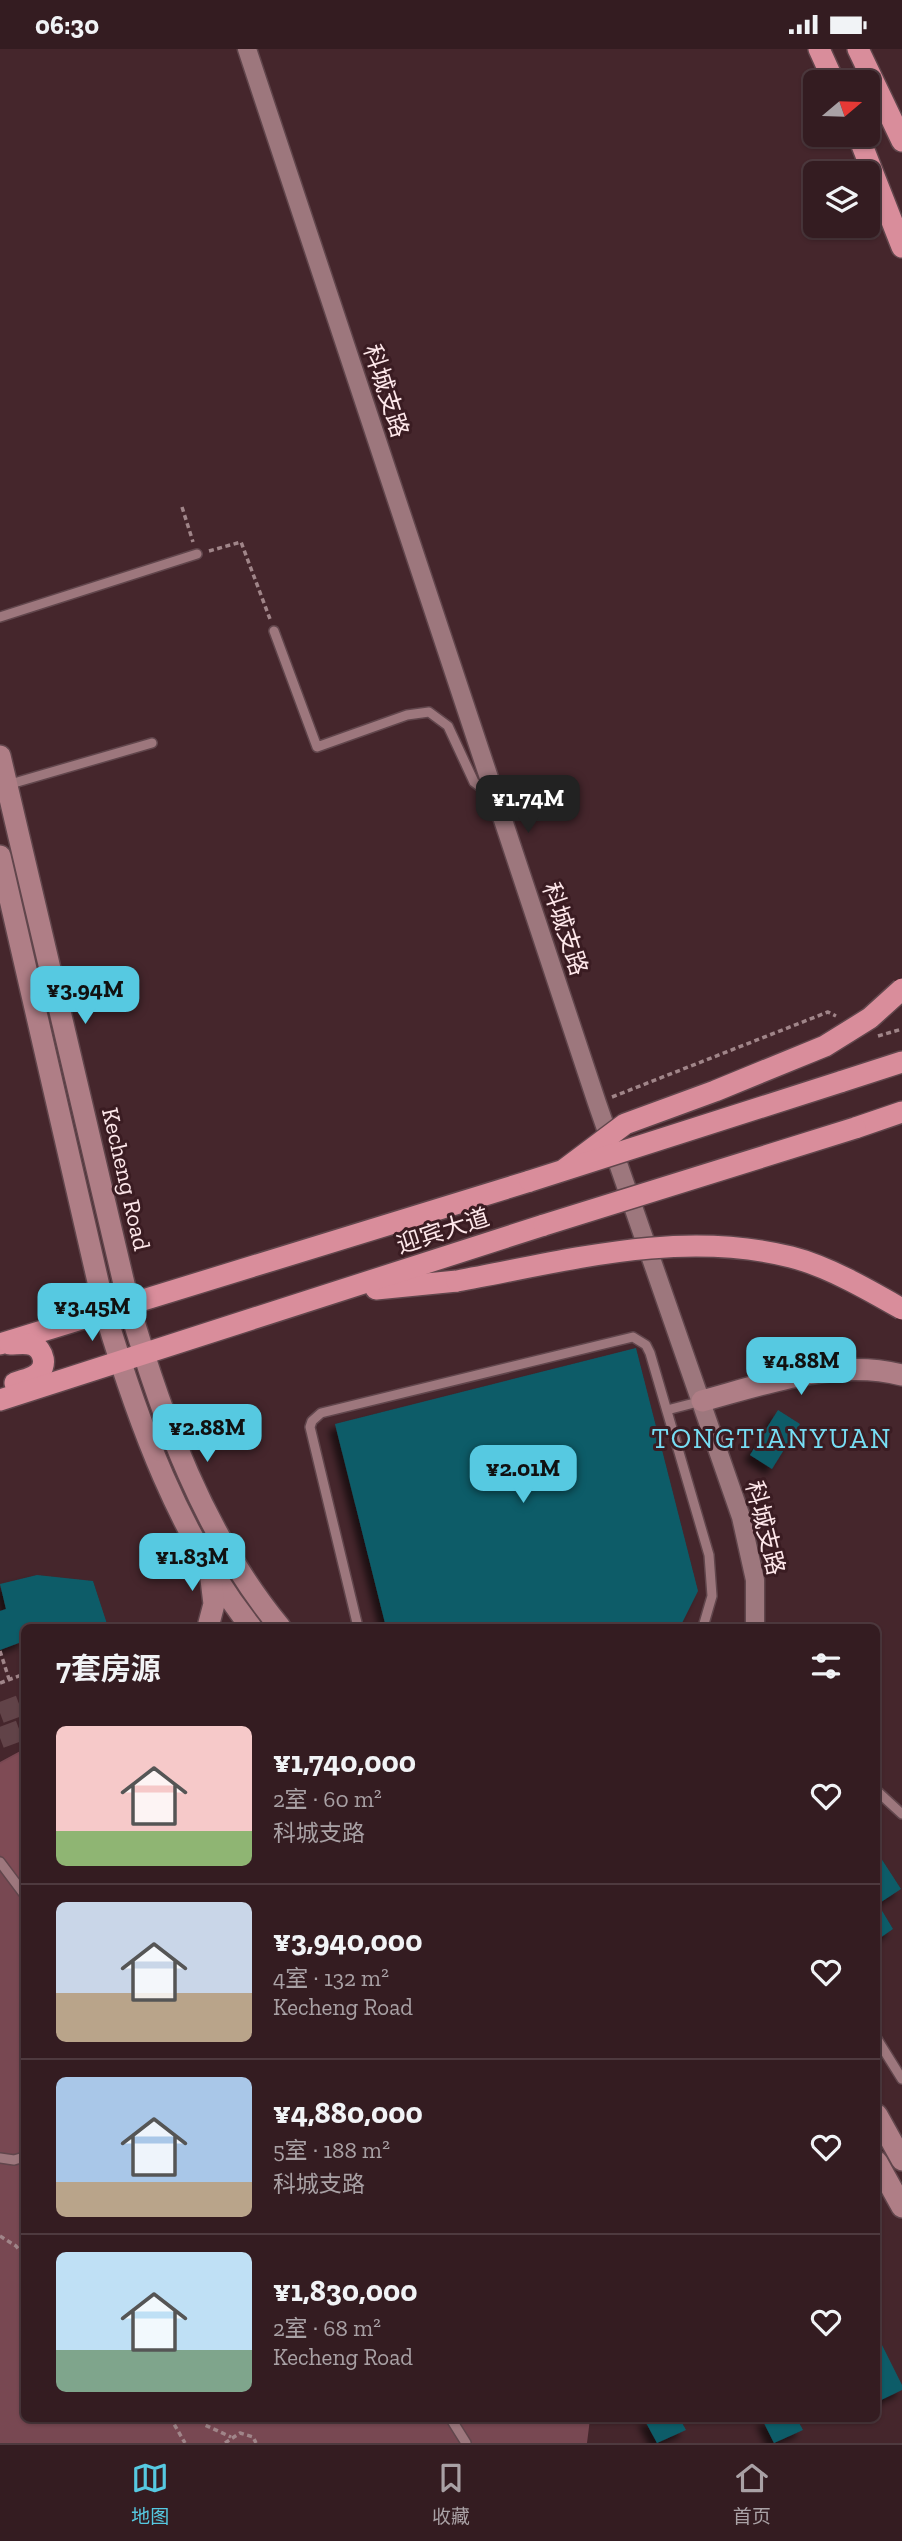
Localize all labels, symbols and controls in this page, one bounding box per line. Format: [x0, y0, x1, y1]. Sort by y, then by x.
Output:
text: 06:30 [35, 9, 99, 41]
north arrow [803, 70, 880, 147]
map controls [803, 70, 880, 238]
button: layers [803, 161, 880, 238]
street label: 科城支路 [358, 341, 415, 441]
pin: ¥1.74M [471, 775, 585, 835]
text: ¥1.74M [492, 784, 564, 812]
street label: 科城支路 [537, 879, 594, 979]
pin: ¥3.94M [28, 967, 142, 1026]
text: ¥3.94M [46, 975, 124, 1003]
street label: Kecheng Road [96, 1105, 157, 1253]
street label: 迎宾大道 [393, 1202, 493, 1259]
pin: ¥3.45M [35, 1283, 149, 1343]
text: ¥3.45M [53, 1292, 131, 1320]
pin: ¥4.88M [744, 1337, 858, 1397]
text: ¥4.88M [762, 1346, 840, 1374]
pin: ¥2.88M [150, 1405, 264, 1464]
text: ¥2.88M [169, 1413, 245, 1441]
district label: TONGTIANYUAN [652, 1422, 892, 1455]
pin: ¥2.01M [466, 1445, 580, 1505]
text: ¥2.01M [486, 1454, 560, 1482]
street label: 科城支路 [740, 1478, 791, 1578]
pin: ¥1.83M [135, 1533, 249, 1593]
text: ¥1.83M [155, 1542, 229, 1570]
icon: filters [807, 1647, 845, 1685]
text: 7套房源 [56, 1651, 161, 1687]
text: ¥1,740,000 [273, 1744, 416, 1780]
icon: home [112, 1754, 196, 1838]
icon: heart [807, 1777, 845, 1815]
text: 2室 · 60 m² [273, 1785, 382, 1813]
text: 科城支路 [273, 1819, 365, 1847]
text: ¥3,940,000 [273, 1923, 422, 1959]
icon: home [112, 1930, 196, 2014]
icon: heart [807, 1953, 845, 1991]
text: 4室 · 132 m² [273, 1964, 389, 1992]
text: Kecheng Road [273, 1993, 413, 2021]
text: ¥4,880,000 [273, 2095, 423, 2131]
icon: home [112, 2105, 196, 2189]
icon: heart [807, 2128, 845, 2166]
text: 5室 · 188 m² [273, 2136, 390, 2164]
text: 科城支路 [273, 2170, 365, 2198]
text: ¥1,830,000 [273, 2273, 418, 2309]
icon: home [112, 2280, 196, 2364]
icon: heart [807, 2303, 845, 2341]
text: 2室 · 68 m² [273, 2314, 381, 2342]
text: Kecheng Road [273, 2343, 413, 2371]
tab: 地图 [131, 2459, 169, 2528]
tab: 收藏 [432, 2459, 470, 2528]
tab: 首页 [733, 2459, 771, 2528]

